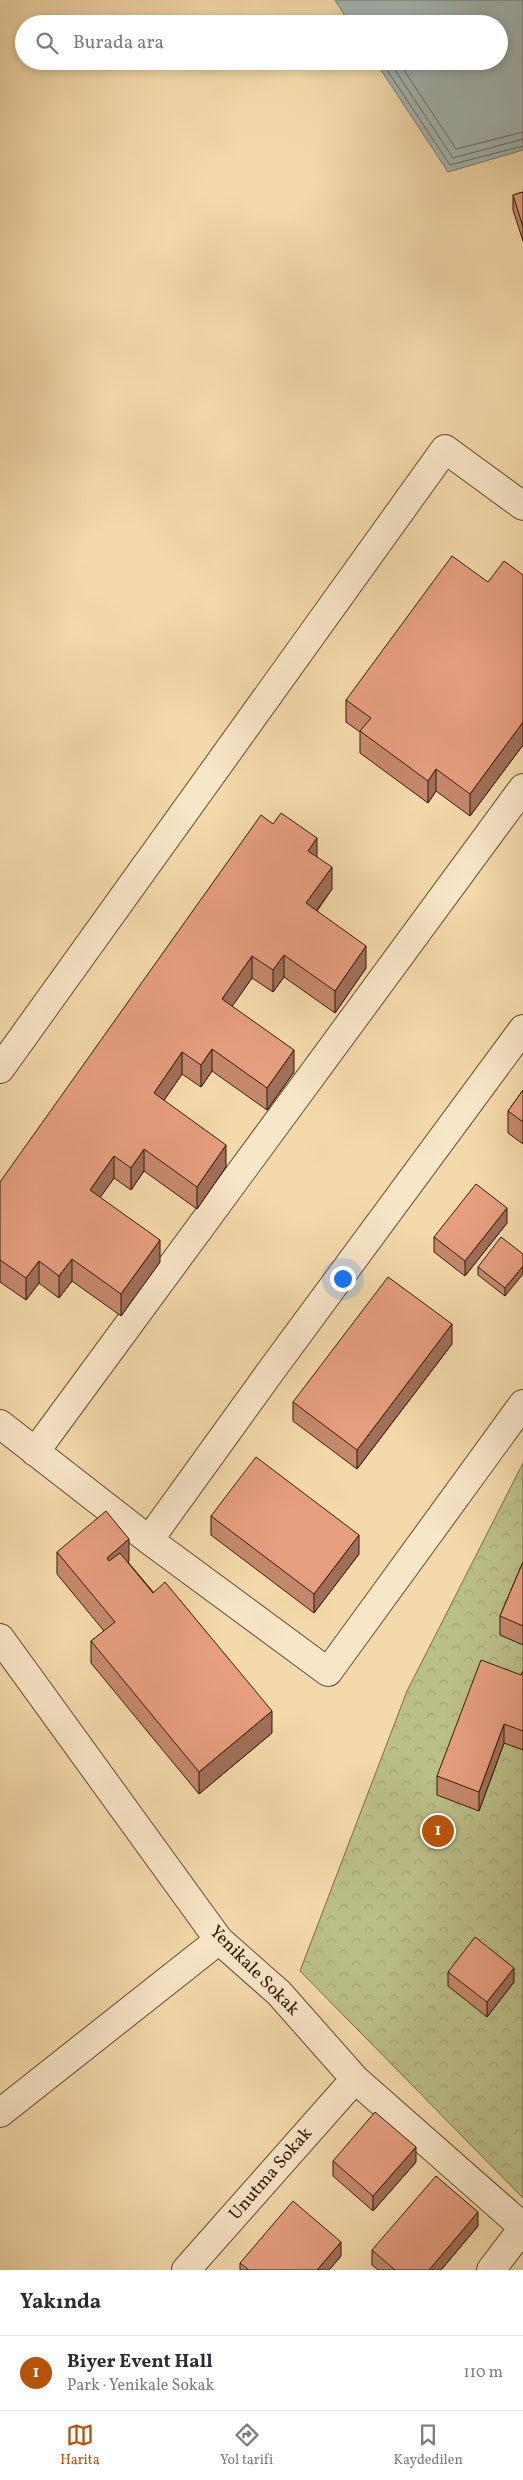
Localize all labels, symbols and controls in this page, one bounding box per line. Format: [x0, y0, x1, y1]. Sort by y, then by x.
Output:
search box [15, 15, 508, 70]
icon: search [33, 29, 61, 57]
text: Burada ara [73, 30, 164, 56]
your location [330, 1266, 356, 1292]
pin: 1 [422, 1812, 454, 1850]
street label: Yenikale Sokak [203, 1920, 305, 2022]
street label: Unutma Sokak [224, 2122, 319, 2226]
text: Yakında [20, 2288, 101, 2317]
text: Biyer Event Hall [67, 2349, 213, 2375]
text: 1 [33, 2362, 39, 2384]
text: 110 m [464, 2362, 503, 2384]
text: Park · Yenikale Sokak [67, 2375, 214, 2397]
tab: Harita [60, 2421, 100, 2470]
tab: Yol tarifi [220, 2421, 273, 2470]
tab: Kaydedilen [393, 2421, 463, 2470]

